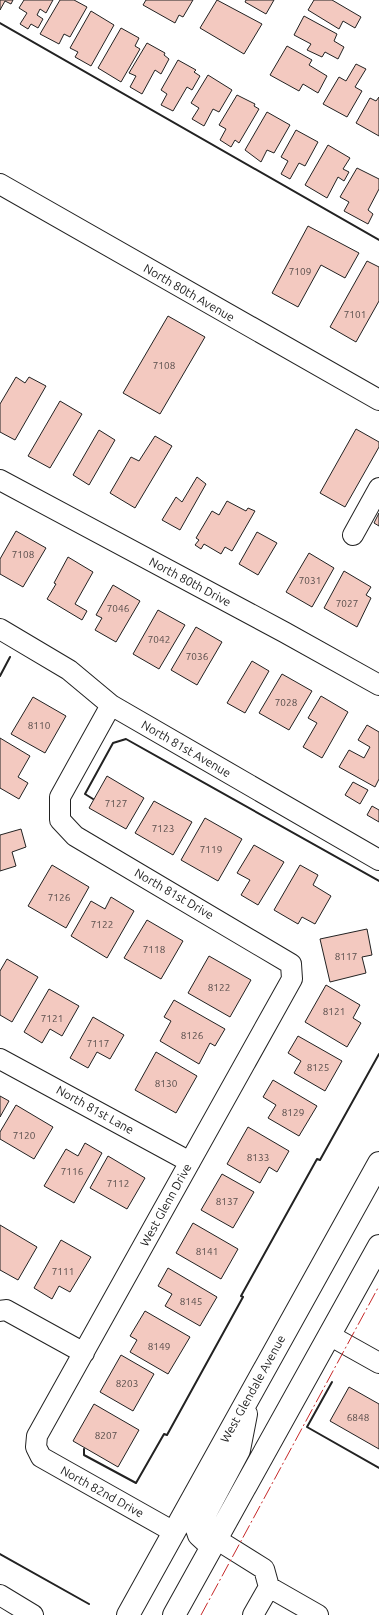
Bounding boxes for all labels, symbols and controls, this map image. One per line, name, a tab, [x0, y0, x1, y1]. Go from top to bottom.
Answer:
street label: North 80th Avenue	[142, 261, 237, 324]
house number: 7109	[289, 266, 311, 277]
house number: 7101	[344, 309, 366, 320]
house number: 7108	[153, 360, 176, 371]
house number: 7108	[12, 549, 35, 560]
street label: North 80th Drive	[147, 555, 233, 609]
house number: 7031	[299, 575, 321, 586]
house number: 7027	[336, 598, 358, 609]
house number: 7046	[107, 603, 130, 614]
house number: 7042	[148, 634, 170, 645]
house number: 7036	[186, 651, 209, 662]
house number: 7028	[275, 697, 298, 708]
street label: North 81st Avenue	[139, 718, 233, 779]
house number: 8110	[28, 720, 51, 731]
house number: 7127	[105, 798, 127, 809]
house number: 7123	[152, 823, 174, 834]
house number: 7119	[200, 844, 222, 855]
street label: North 81st Drive	[132, 866, 216, 921]
house number: 7126	[48, 892, 71, 903]
house number: 7122	[91, 919, 113, 930]
house number: 7118	[143, 944, 166, 955]
house number: 8117	[335, 951, 357, 962]
house number: 8122	[208, 982, 230, 993]
house number: 8121	[323, 1006, 345, 1017]
house number: 7121	[41, 1013, 63, 1024]
house number: 8126	[181, 1030, 204, 1041]
house number: 7117	[87, 1038, 109, 1049]
house number: 8125	[307, 1062, 329, 1073]
house number: 8130	[155, 1078, 178, 1089]
street label: North 81st Lane	[54, 1083, 136, 1136]
house number: 8129	[282, 1107, 304, 1118]
house number: 7120	[13, 1130, 36, 1141]
house number: 8133	[247, 1152, 269, 1163]
street label: West Glenn Drive	[137, 1161, 194, 1248]
house number: 7116	[61, 1166, 84, 1177]
house number: 7112	[107, 1178, 129, 1189]
house number: 8137	[216, 1196, 238, 1207]
house number: 8141	[196, 1246, 218, 1257]
house number: 7111	[52, 1266, 74, 1277]
house number: 8145	[180, 1296, 202, 1307]
street label: West Glendale Avenue	[218, 1333, 288, 1445]
house number: 8149	[148, 1341, 170, 1352]
house number: 8203	[116, 1378, 138, 1389]
house number: 6848	[347, 1412, 370, 1423]
house number: 8207	[95, 1430, 117, 1441]
street label: North 82nd Drive	[58, 1463, 146, 1520]

